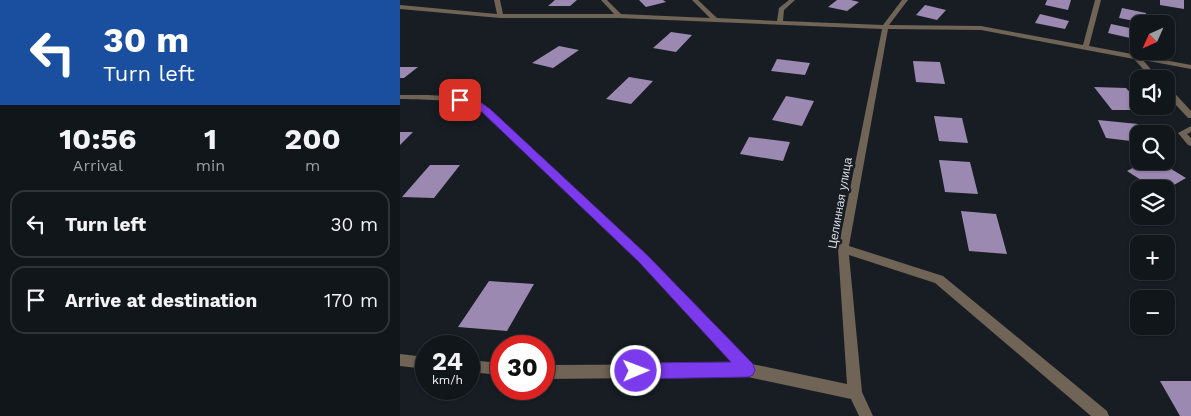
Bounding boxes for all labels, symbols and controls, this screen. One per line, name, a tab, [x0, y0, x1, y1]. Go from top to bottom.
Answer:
north arrow	[1130, 15, 1175, 60]
map controls	[1130, 15, 1175, 335]
text: 30 m	[103, 19, 189, 61]
icon: left	[20, 20, 85, 85]
text: Turn left	[103, 61, 195, 86]
button: sound	[1130, 70, 1175, 115]
pin	[439, 79, 481, 121]
icon: arrive	[446, 86, 474, 114]
text: 10:56	[59, 121, 136, 156]
text: 1	[204, 121, 217, 156]
text: 200	[284, 121, 341, 156]
button: search	[1130, 125, 1175, 170]
text: Arrival	[73, 156, 123, 175]
text: min	[196, 156, 225, 175]
text: m	[305, 156, 320, 175]
street label: Целинная улица	[825, 156, 855, 250]
button: layers	[1130, 180, 1175, 225]
icon: left	[22, 210, 50, 238]
text: Turn left	[65, 213, 146, 236]
text: 30 m	[331, 213, 378, 236]
button: +	[1130, 235, 1175, 280]
icon: arrive	[22, 286, 50, 314]
text: Arrive at destination	[65, 289, 257, 312]
text: 170 m	[324, 289, 378, 312]
button: −	[1130, 290, 1175, 335]
speed limit sign: 30	[490, 335, 555, 400]
position arrow	[609, 344, 661, 396]
text: 24	[432, 347, 463, 376]
text: km/h	[432, 373, 463, 387]

